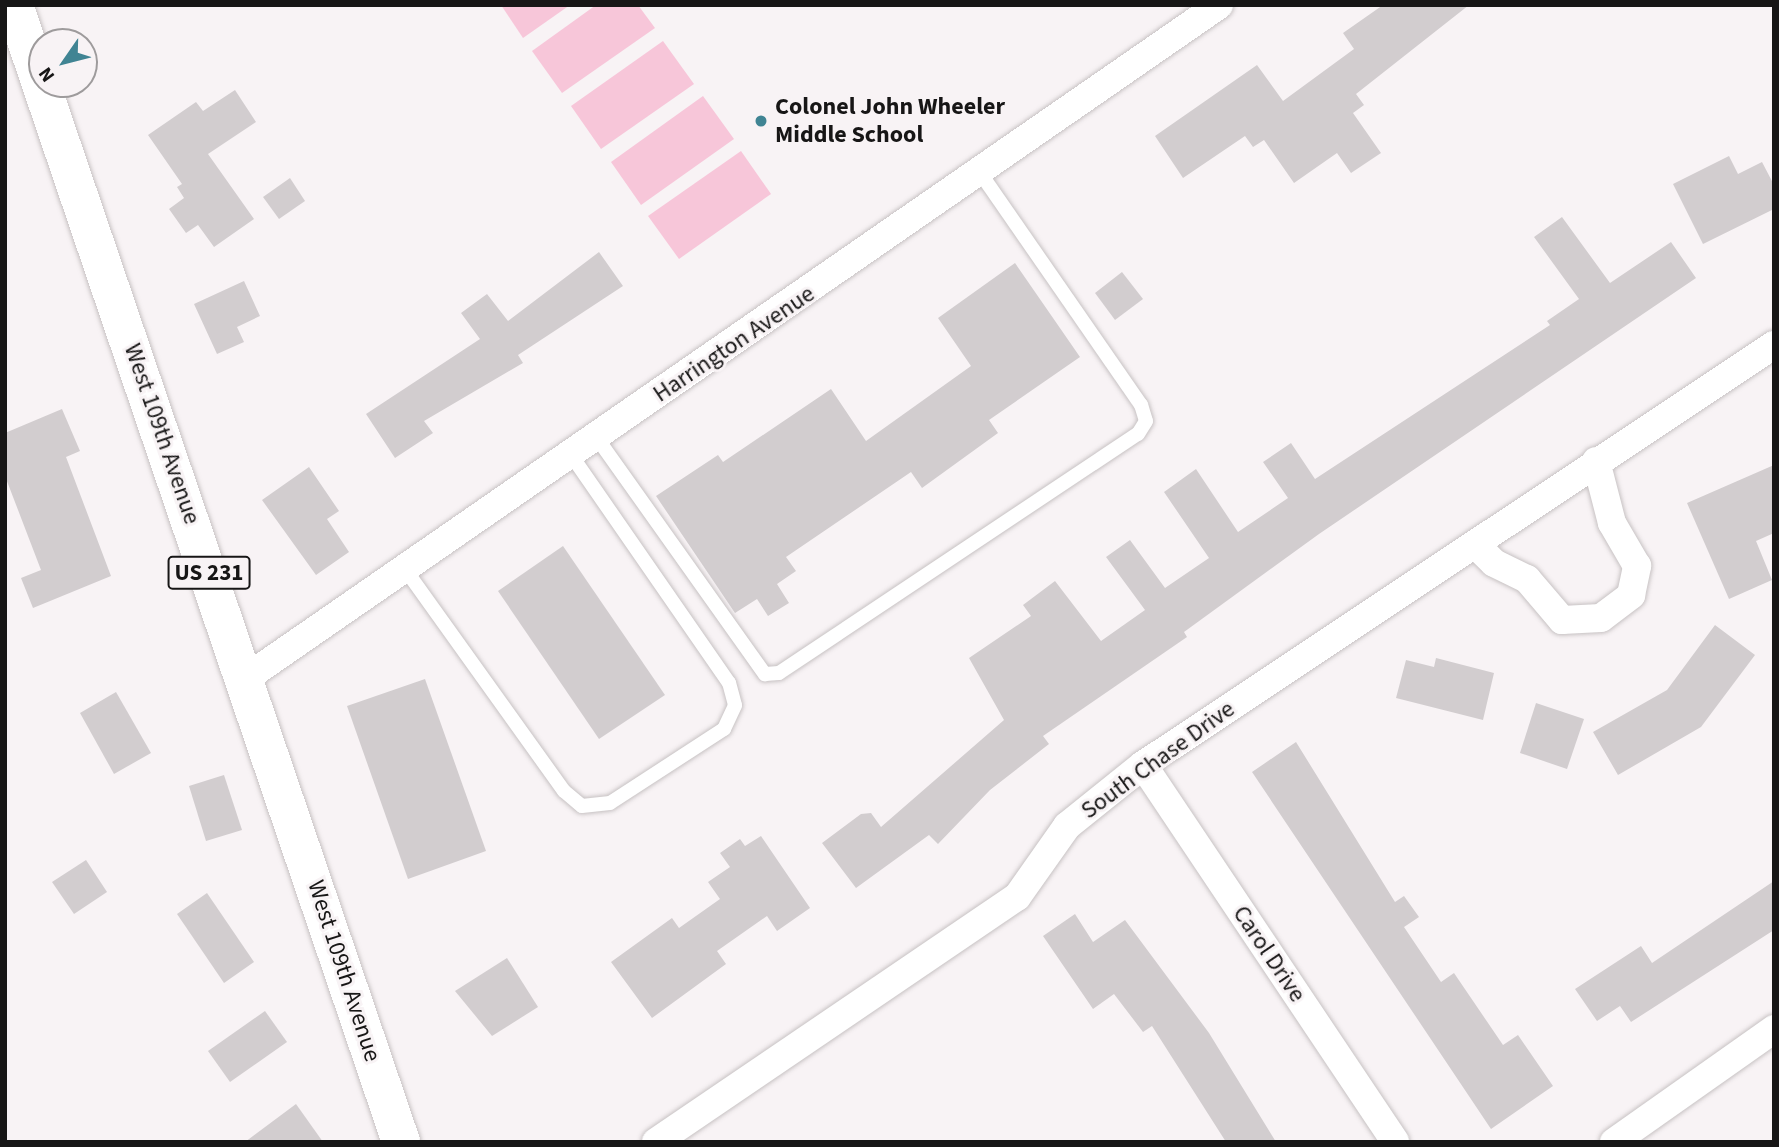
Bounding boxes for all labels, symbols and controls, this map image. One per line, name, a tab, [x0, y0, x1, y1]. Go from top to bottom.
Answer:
north arrow	[28, 28, 98, 98]
text: N	[32, 61, 62, 87]
place label: Colonel John Wheeler Middle School	[775, 93, 1005, 149]
marker: Colonel John Wheeler Middle School	[753, 113, 769, 129]
street label: Harrington Avenue	[648, 279, 820, 409]
street label: West 109th Avenue	[118, 340, 206, 528]
road number: US 231	[167, 554, 251, 593]
street label: South Chase Drive	[1076, 695, 1240, 825]
street label: West 109th Avenue	[301, 877, 387, 1065]
street label: Carol Drive	[1226, 900, 1312, 1008]

